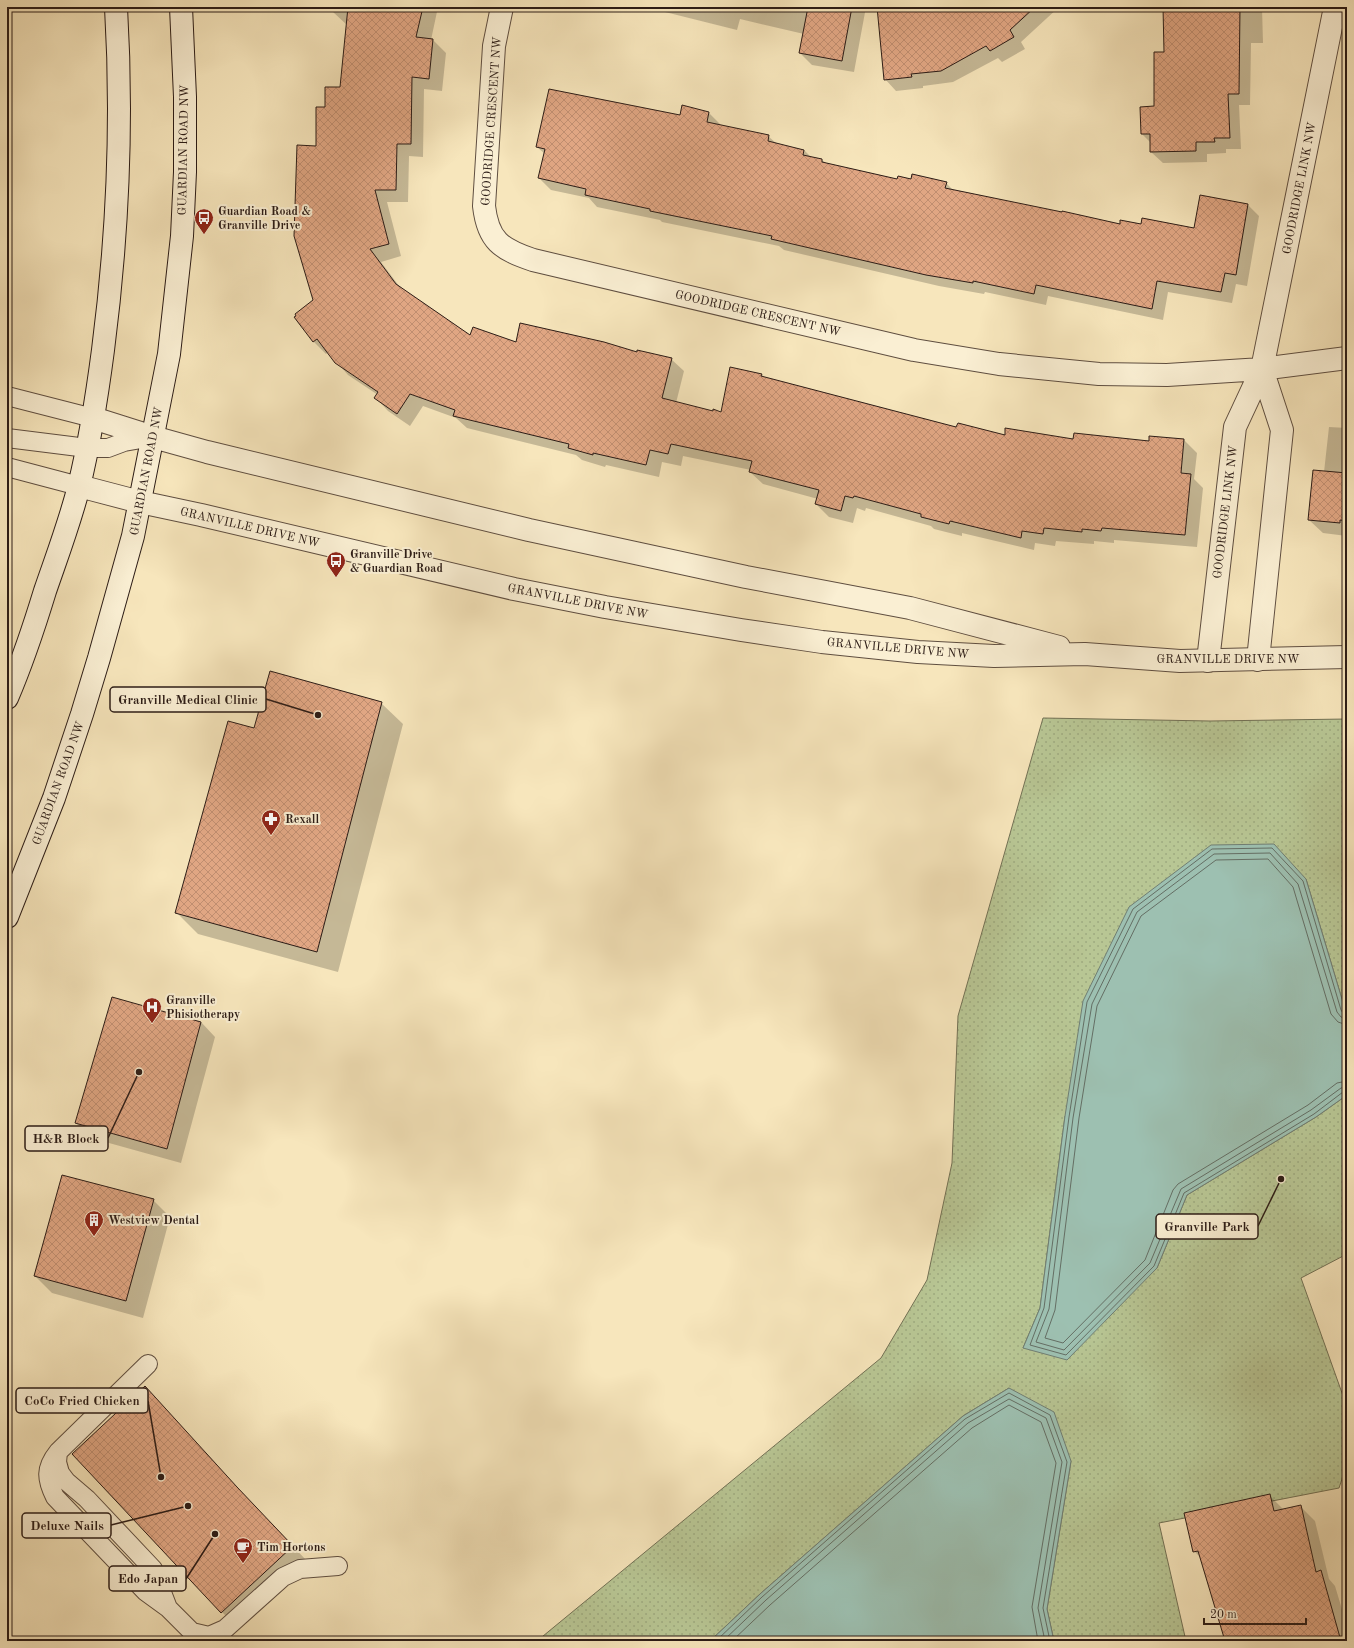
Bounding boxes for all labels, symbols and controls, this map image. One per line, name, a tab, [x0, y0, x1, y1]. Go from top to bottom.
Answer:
street label: GOODRIDGE CRESCENT NW	[480, 36, 504, 206]
street label: GUARDIAN ROAD NW	[177, 84, 191, 215]
street label: GOODRIDGE LINK NW	[1281, 121, 1319, 255]
place label: Guardian Road & Granville Drive	[218, 206, 311, 232]
bus stop icon: Guardian Road & Granville Drive	[193, 207, 215, 235]
street label: GOODRIDGE CRESCENT NW	[674, 289, 842, 339]
street label: GUARDIAN ROAD NW	[129, 406, 165, 536]
street label: GOODRIDGE LINK NW	[1212, 445, 1240, 579]
street label: GRANVILLE DRIVE NW	[179, 506, 321, 550]
place label: Granville Drive & Guardian Road	[350, 549, 443, 575]
bus stop icon: Granville Drive & Guardian Road	[325, 550, 347, 578]
street label: GRANVILLE DRIVE NW	[506, 582, 649, 622]
street label: GRANVILLE DRIVE NW	[826, 637, 970, 661]
street label: GRANVILLE DRIVE NW	[1157, 654, 1300, 666]
callout: Granville Medical Clinic	[110, 687, 266, 712]
text: Granville Medical Clinic	[118, 694, 258, 707]
street label: GUARDIAN ROAD NW	[31, 720, 87, 847]
pharmacy icon: Rexall	[260, 808, 282, 836]
place label: Rexall	[285, 814, 319, 826]
place label: Granville Phisiotherapy	[166, 995, 240, 1021]
hospital icon: Granville Phisiotherapy	[141, 996, 163, 1024]
callout: H&R Block	[25, 1126, 108, 1151]
text: H&R Block	[32, 1133, 100, 1146]
building icon: Westview Dental	[83, 1209, 105, 1237]
callout: Granville Park	[1156, 1214, 1258, 1239]
place label: Westview Dental	[108, 1215, 199, 1227]
text: Granville Park	[1164, 1221, 1250, 1234]
callout: CoCo Fried Chicken	[16, 1388, 148, 1413]
text: CoCo Fried Chicken	[24, 1395, 140, 1408]
callout: Deluxe Nails	[22, 1513, 111, 1538]
text: Deluxe Nails	[30, 1520, 104, 1533]
cafe icon: Tim Hortons	[232, 1536, 254, 1564]
place label: Tim Hortons	[257, 1542, 326, 1554]
callout: Edo Japan	[109, 1566, 186, 1591]
text: Edo Japan	[118, 1573, 178, 1586]
scale bar	[1204, 1600, 1306, 1626]
text: 20 m	[1210, 1609, 1237, 1621]

